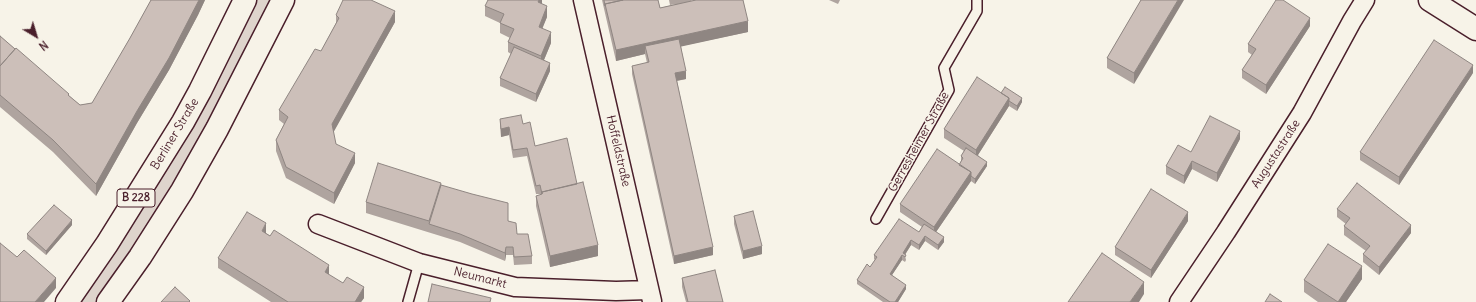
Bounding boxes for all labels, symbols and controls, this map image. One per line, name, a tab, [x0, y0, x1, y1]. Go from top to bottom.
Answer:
north arrow	[16, 16, 56, 56]
text: N	[36, 38, 51, 53]
street label: Gerresheimer Straße	[885, 89, 953, 195]
street label: Berliner Straße	[148, 96, 202, 172]
street label: Hoffeldstraße	[603, 114, 633, 188]
street label: Augustastraße	[1248, 117, 1304, 191]
road number: B 228	[117, 189, 155, 207]
street label: Neumarkt	[452, 264, 508, 292]

